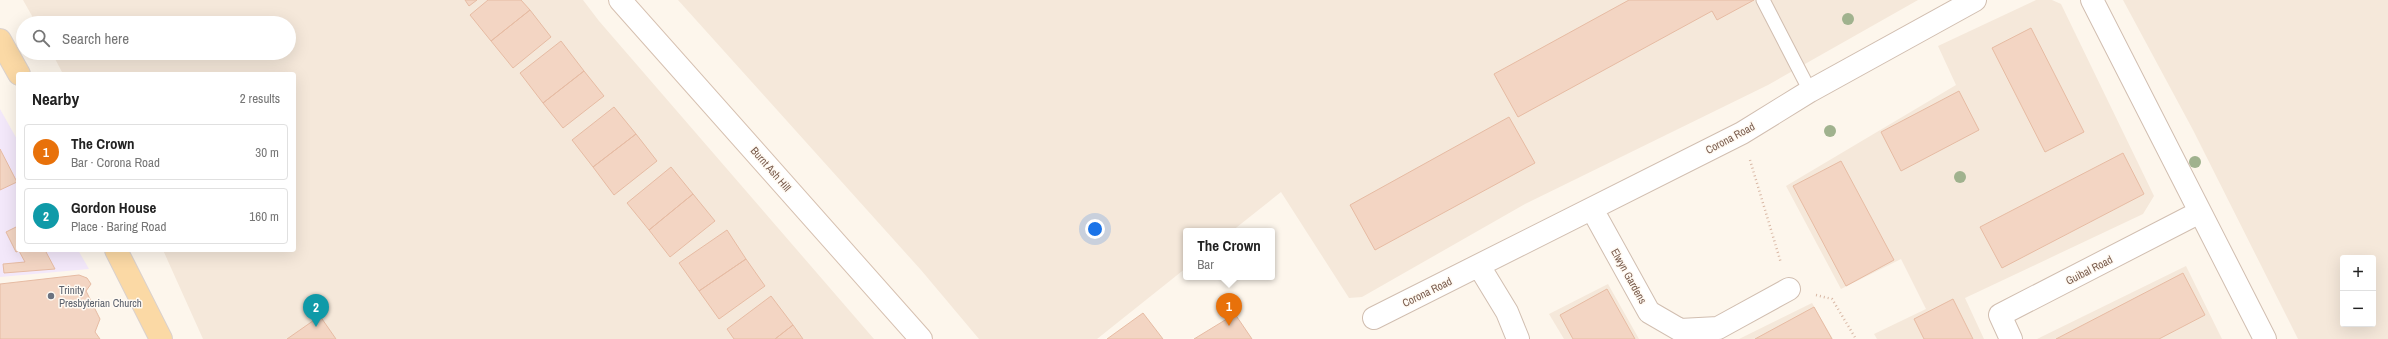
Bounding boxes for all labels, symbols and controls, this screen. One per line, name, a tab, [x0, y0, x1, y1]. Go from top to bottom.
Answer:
search box	[16, 16, 296, 60]
icon: search	[30, 27, 52, 49]
text: Search here	[62, 28, 129, 49]
text: Nearby	[32, 87, 79, 110]
text: 2 results	[240, 90, 280, 107]
street label: Corona Road	[1703, 119, 1757, 157]
text: The Crown	[71, 133, 135, 154]
text: 1	[43, 144, 49, 161]
text: 30 m	[255, 144, 279, 161]
street label: Burnt Ash Hill	[748, 144, 794, 194]
text: Bar · Corona Road	[71, 154, 160, 171]
text: Gordon House	[71, 197, 156, 218]
text: 2	[43, 208, 49, 225]
text: 160 m	[249, 208, 279, 225]
text: Place · Baring Road	[71, 218, 166, 235]
your location	[1085, 219, 1105, 239]
popup	[1183, 228, 1275, 280]
text: The Crown	[1197, 235, 1261, 256]
street label: Elwyn Gardens	[1608, 246, 1650, 307]
street label: Guibal Road	[2063, 252, 2115, 288]
map controls	[2340, 255, 2376, 327]
button: +	[2340, 255, 2376, 291]
text: Bar	[1197, 256, 1214, 273]
street label: Corona Road	[1400, 274, 1454, 310]
place label: Trinity Presbyterian Church	[59, 283, 142, 310]
marker: Trinity Presbyterian Church	[46, 291, 56, 301]
button: −	[2340, 291, 2376, 327]
pin: 1	[1216, 293, 1242, 326]
pin: 2	[303, 294, 329, 327]

